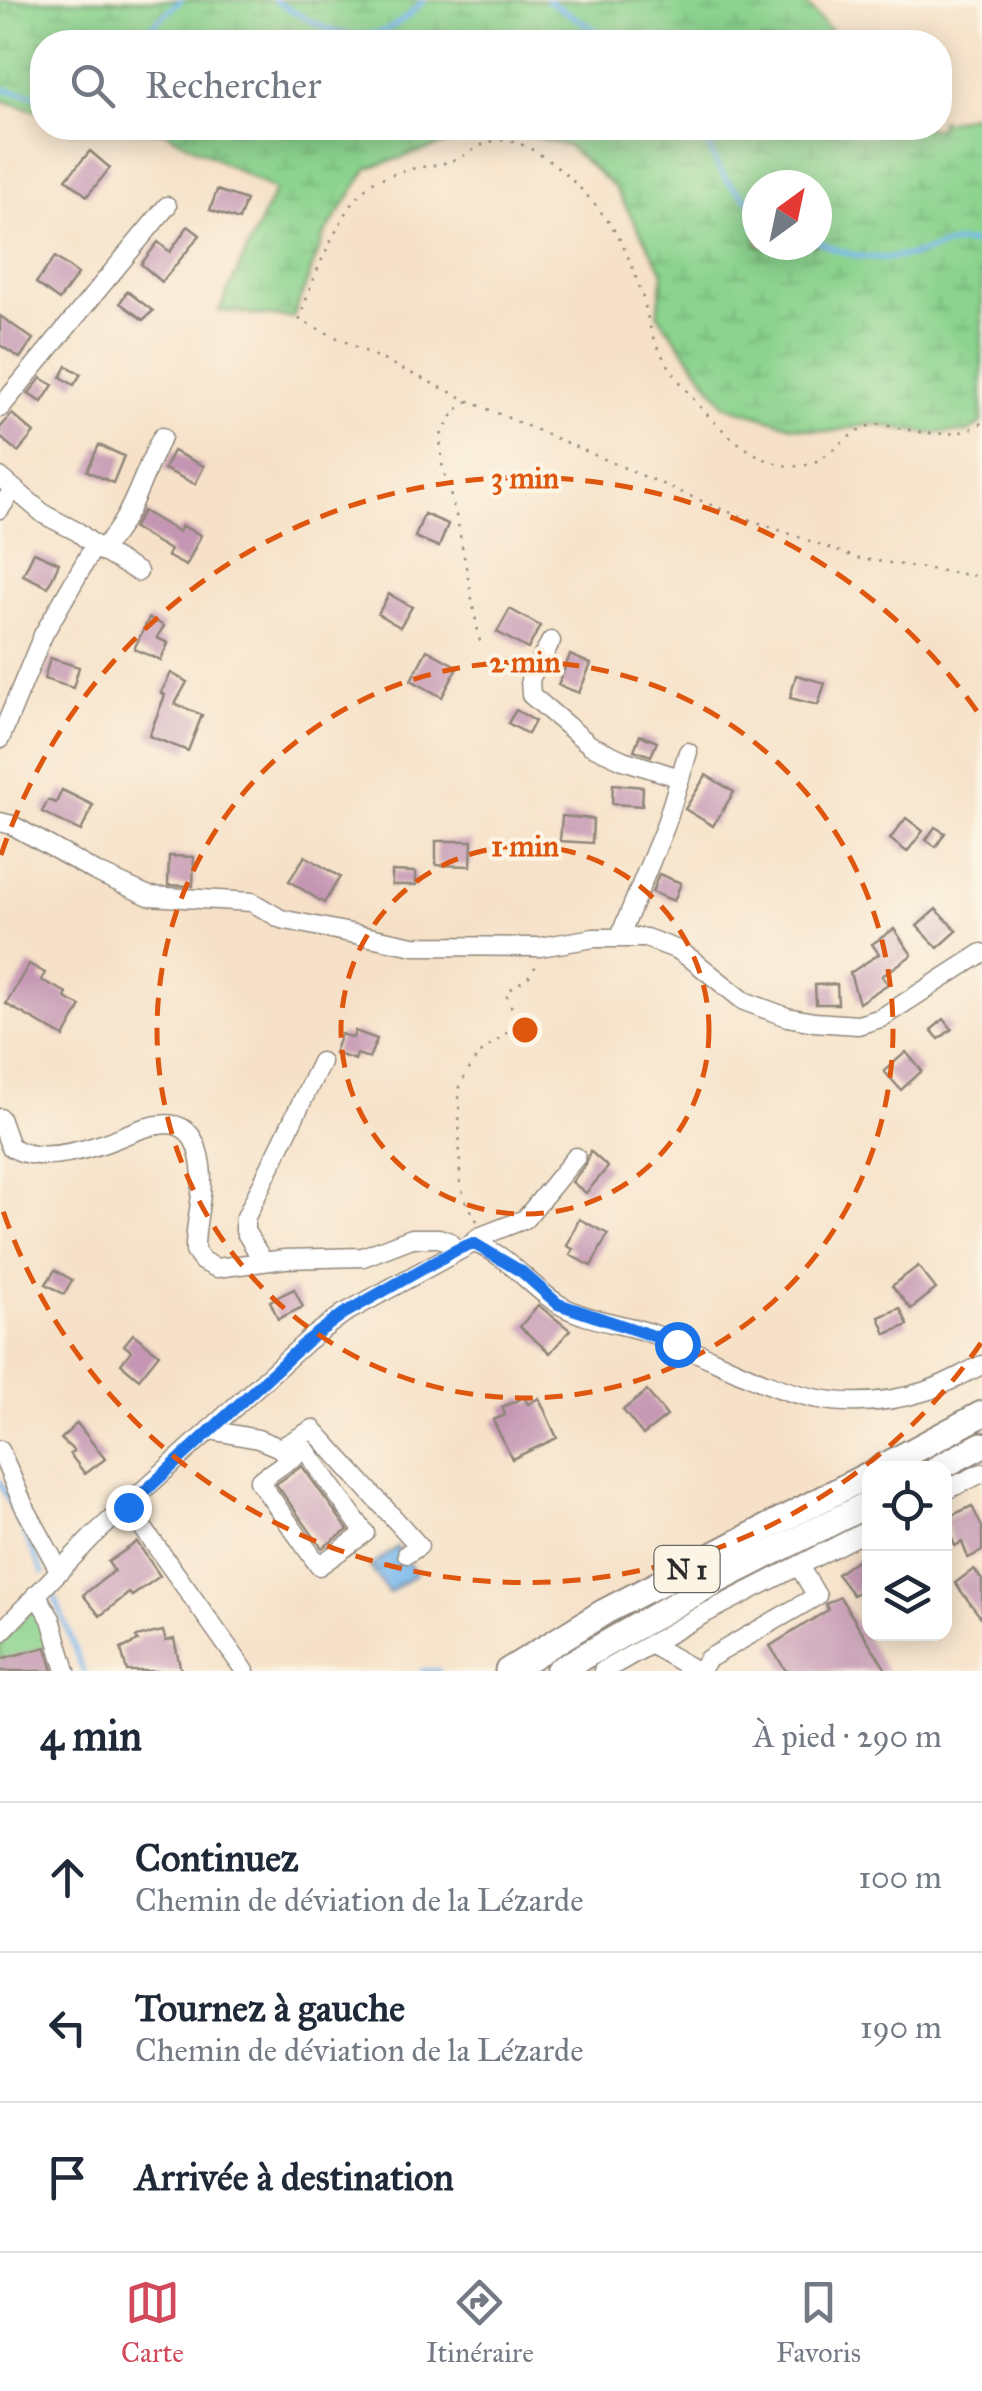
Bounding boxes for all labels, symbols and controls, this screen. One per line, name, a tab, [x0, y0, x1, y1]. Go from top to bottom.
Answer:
search box	[30, 30, 952, 140]
icon: search	[65, 58, 120, 113]
text: Rechercher	[145, 62, 321, 108]
north arrow	[742, 170, 832, 260]
text: 3 min	[491, 460, 560, 496]
text: 2 min	[490, 644, 561, 680]
text: 1 min	[491, 828, 560, 864]
centre of rings	[507, 1012, 543, 1048]
route start	[655, 1322, 701, 1368]
map controls	[862, 1461, 952, 1641]
button: locate	[862, 1461, 952, 1551]
route end	[106, 1485, 152, 1531]
road number: N 1	[654, 1546, 720, 1592]
button: layers	[862, 1551, 952, 1641]
text: 4 min	[40, 1710, 142, 1762]
text: À pied · 290 m	[753, 1717, 942, 1756]
text: Continuez	[135, 1835, 299, 1881]
icon: ahead	[40, 1850, 95, 1905]
text: 100 m	[858, 1858, 942, 1897]
text: Chemin de déviation de la Lézarde	[135, 1881, 583, 1920]
text: Tournez à gauche	[135, 1985, 405, 2031]
icon: left	[40, 2000, 95, 2055]
text: 190 m	[860, 2008, 942, 2047]
text: Chemin de déviation de la Lézarde	[135, 2031, 583, 2070]
icon: arrive	[40, 2150, 95, 2205]
text: Arrivée à destination	[135, 2154, 454, 2200]
tab: Carte	[121, 2275, 184, 2370]
tab: Itinéraire	[426, 2275, 534, 2370]
tab: Favoris	[776, 2275, 861, 2370]

